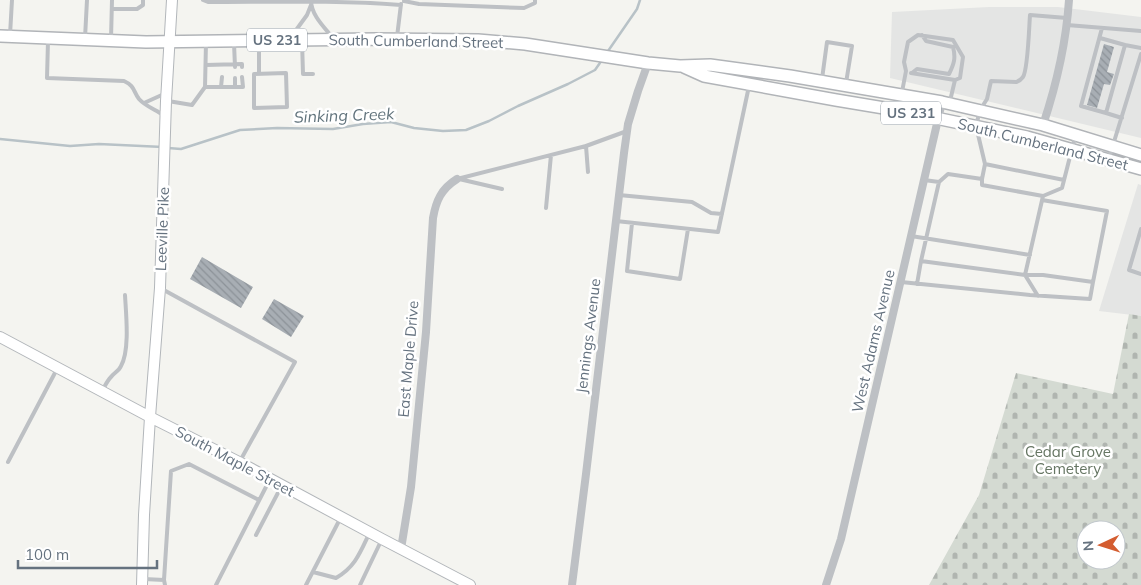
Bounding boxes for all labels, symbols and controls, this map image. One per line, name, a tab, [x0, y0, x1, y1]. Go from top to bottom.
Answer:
road number: US 231	[247, 28, 307, 52]
street label: South Cumberland Street	[328, 30, 504, 52]
road number: US 231	[881, 102, 941, 125]
water label: Sinking Creek	[293, 103, 395, 127]
street label: South Cumberland Street	[956, 114, 1130, 174]
street label: Leeville Pike	[151, 187, 173, 271]
street label: West Adams Avenue	[847, 268, 899, 414]
street label: Jennings Avenue	[572, 277, 604, 395]
street label: East Maple Drive	[393, 300, 423, 418]
street label: South Maple Street	[172, 422, 298, 500]
park label: Cedar Grove Cemetery	[1025, 442, 1111, 478]
north arrow	[1076, 520, 1126, 570]
scale bar	[18, 538, 156, 570]
text: N	[1079, 540, 1097, 552]
text: 100 m	[25, 545, 69, 564]

